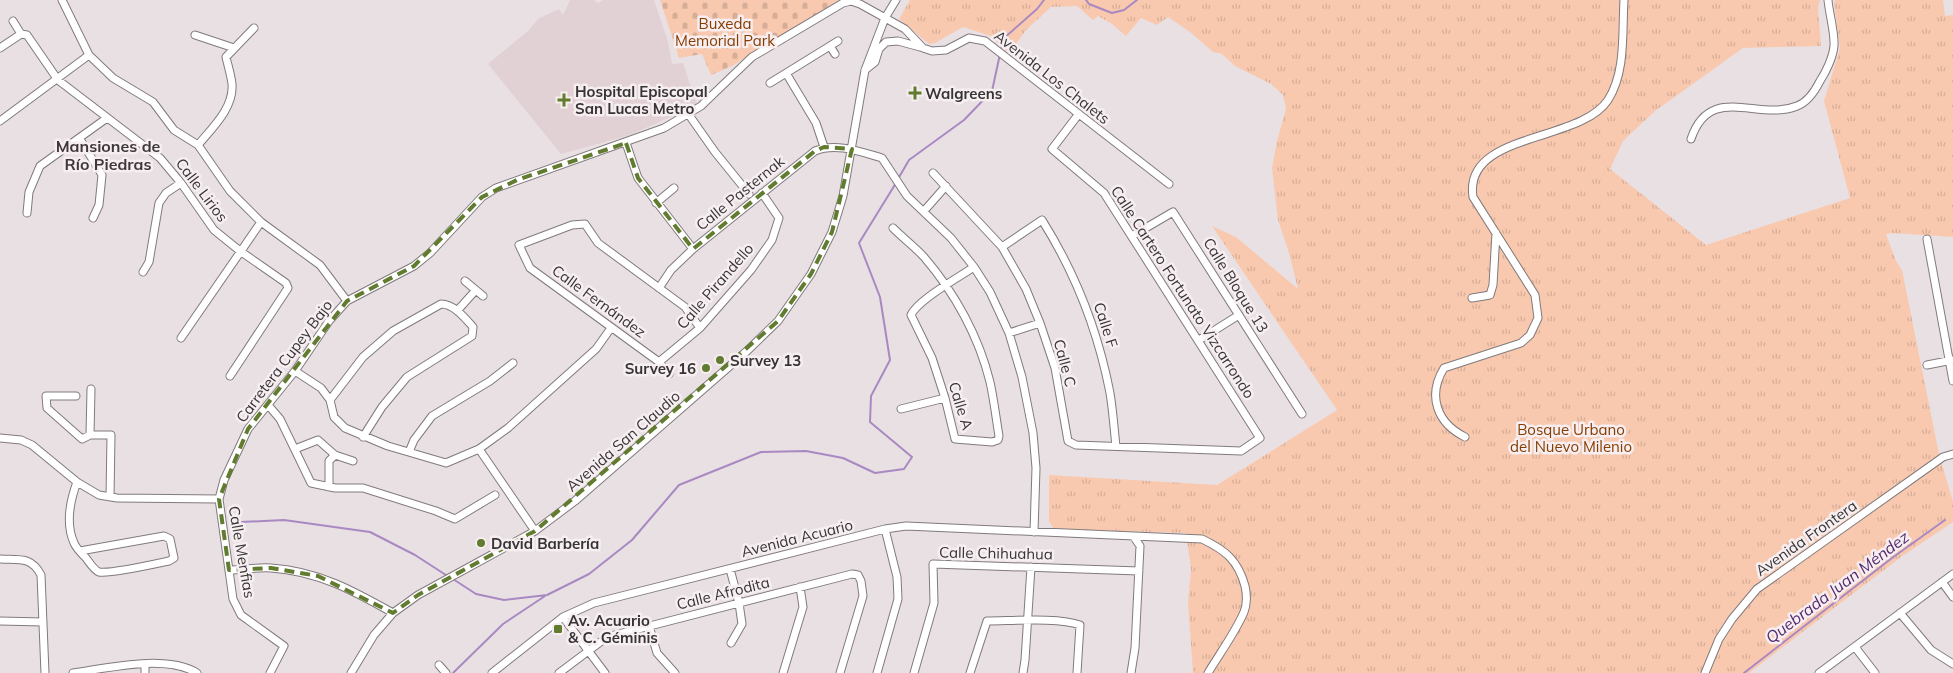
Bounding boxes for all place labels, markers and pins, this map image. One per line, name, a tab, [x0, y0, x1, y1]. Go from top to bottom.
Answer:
place label: Hospital Episcopal San Lucas Metro	[575, 82, 708, 118]
place label: Walgreens	[925, 84, 1002, 103]
marker: Walgreens	[909, 87, 921, 99]
marker: Hospital Episcopal San Lucas Metro	[557, 93, 571, 107]
place label: Survey 13	[730, 351, 801, 370]
marker: Survey 13	[714, 354, 726, 366]
place label: Survey 16	[625, 359, 696, 378]
marker: Survey 16	[700, 362, 712, 374]
place label: David Barbería	[491, 534, 599, 553]
marker: David Barbería	[475, 537, 487, 549]
place label: Av. Acuario & C. Géminis	[568, 611, 658, 647]
marker: Av. Acuario & C. Géminis	[552, 623, 564, 635]

